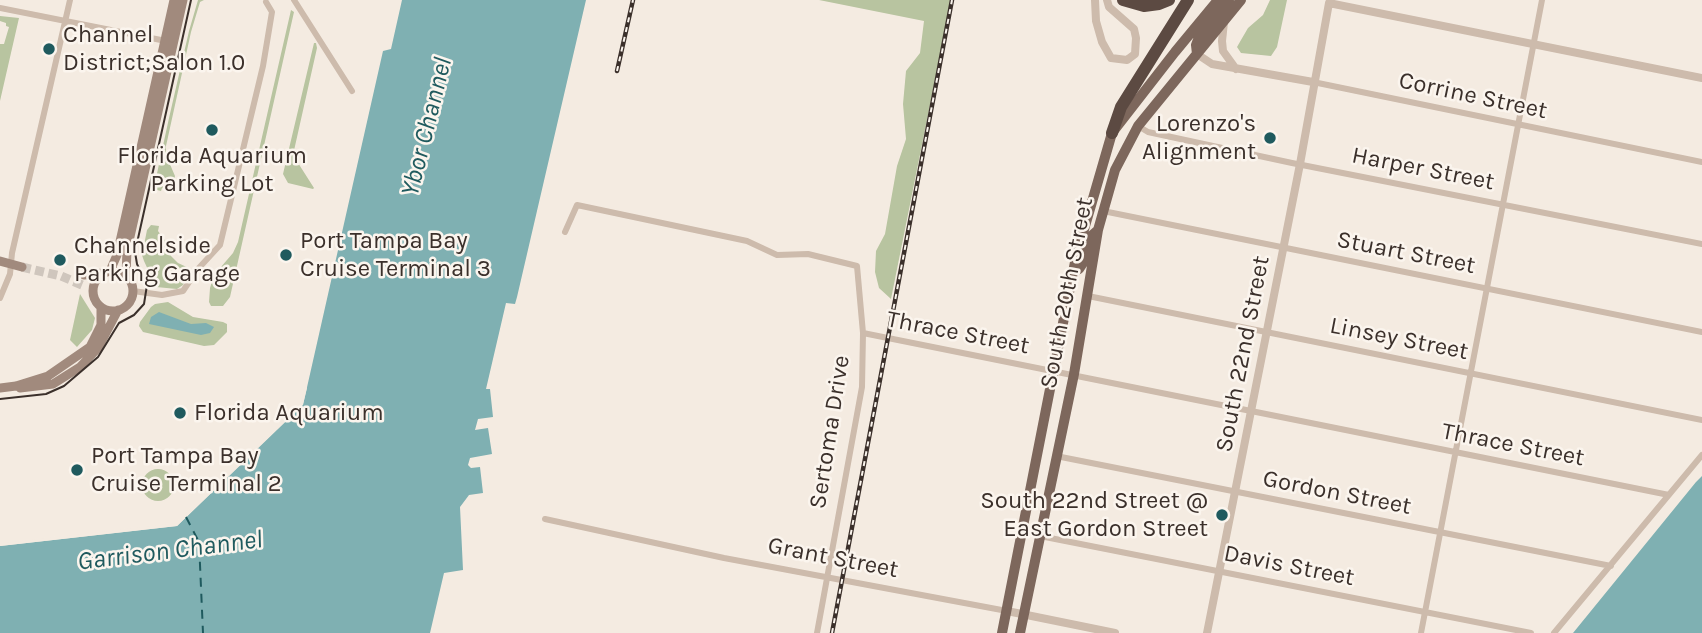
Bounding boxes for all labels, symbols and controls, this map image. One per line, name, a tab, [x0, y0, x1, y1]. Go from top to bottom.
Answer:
place label: Channel District;Salon 1.0	[63, 21, 245, 77]
marker: Channel District;Salon 1.0	[41, 41, 57, 57]
water label: Ybor Channel	[395, 54, 459, 200]
street label: Corrine Street	[1396, 66, 1550, 126]
place label: Lorenzo's Alignment	[1142, 110, 1256, 166]
marker: Florida Aquarium Parking Lot	[204, 122, 220, 138]
marker: Lorenzo's Alignment	[1262, 130, 1278, 146]
street label: Harper Street	[1349, 141, 1497, 197]
place label: Florida Aquarium Parking Lot	[117, 142, 307, 198]
street label: South 20th Street	[1034, 195, 1100, 391]
street label: Stuart Street	[1334, 225, 1478, 281]
place label: Port Tampa Bay Cruise Terminal 3	[300, 227, 491, 283]
place label: Channelside Parking Garage	[74, 232, 240, 288]
marker: Port Tampa Bay Cruise Terminal 3	[278, 247, 294, 263]
marker: Channelside Parking Garage	[52, 252, 68, 268]
street label: South 22nd Street	[1210, 253, 1276, 455]
street label: Thrace Street	[884, 305, 1032, 361]
street label: Linsey Street	[1327, 311, 1471, 367]
street label: Sertoma Drive	[804, 353, 856, 511]
place label: Florida Aquarium	[194, 399, 384, 427]
marker: Florida Aquarium	[172, 405, 188, 421]
street label: Thrace Street	[1439, 417, 1587, 473]
place label: Port Tampa Bay Cruise Terminal 2	[91, 442, 282, 498]
marker: Port Tampa Bay Cruise Terminal 2	[69, 462, 85, 478]
street label: Gordon Street	[1260, 464, 1414, 522]
place label: South 22nd Street @ East Gordon Street	[980, 487, 1208, 543]
marker: South 22nd Street @ East Gordon Street	[1214, 507, 1230, 523]
water label: Garrison Channel	[76, 524, 264, 578]
street label: Grant Street	[765, 531, 901, 585]
street label: Davis Street	[1221, 539, 1357, 593]

